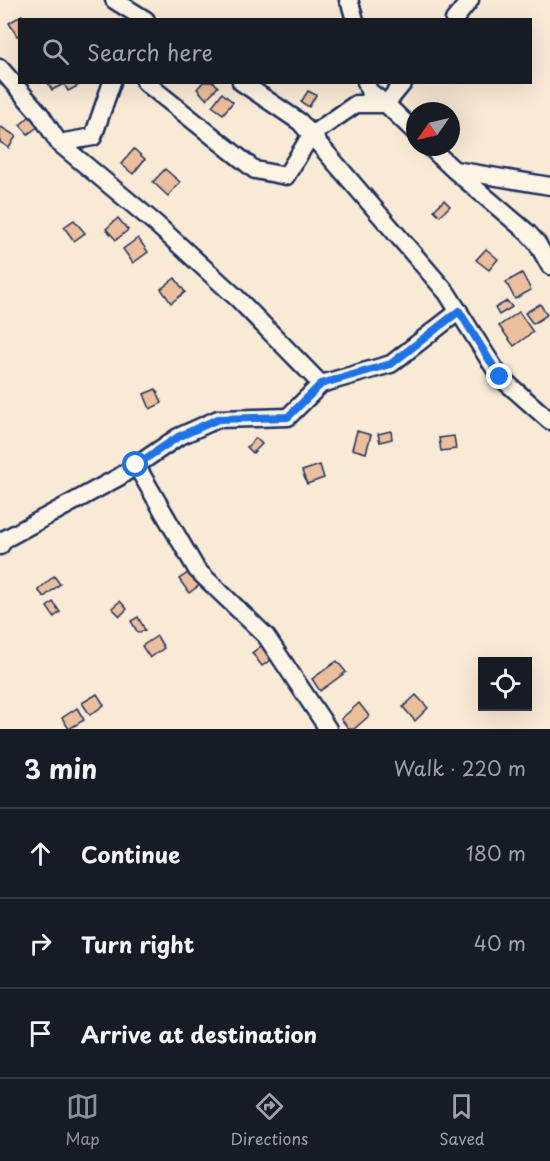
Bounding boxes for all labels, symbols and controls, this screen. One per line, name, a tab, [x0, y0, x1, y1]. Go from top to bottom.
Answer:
search box	[18, 18, 532, 84]
icon: search	[39, 35, 72, 68]
text: Search here	[87, 35, 213, 68]
north arrow	[406, 102, 460, 156]
route end	[486, 363, 512, 389]
route start	[122, 451, 148, 477]
map controls	[478, 657, 532, 711]
button: locate	[478, 657, 532, 711]
text: 3 min	[24, 749, 97, 788]
text: Walk · 220 m	[394, 753, 526, 783]
icon: ahead	[24, 837, 57, 870]
text: Continue	[81, 837, 180, 870]
text: 180 m	[466, 838, 526, 868]
icon: right	[24, 927, 57, 960]
text: Turn right	[81, 927, 194, 960]
text: 40 m	[474, 928, 526, 958]
icon: arrive	[24, 1017, 57, 1050]
text: Arrive at destination	[81, 1017, 317, 1050]
tab: Map	[65, 1090, 100, 1150]
tab: Directions	[230, 1090, 308, 1150]
tab: Saved	[439, 1090, 485, 1150]

